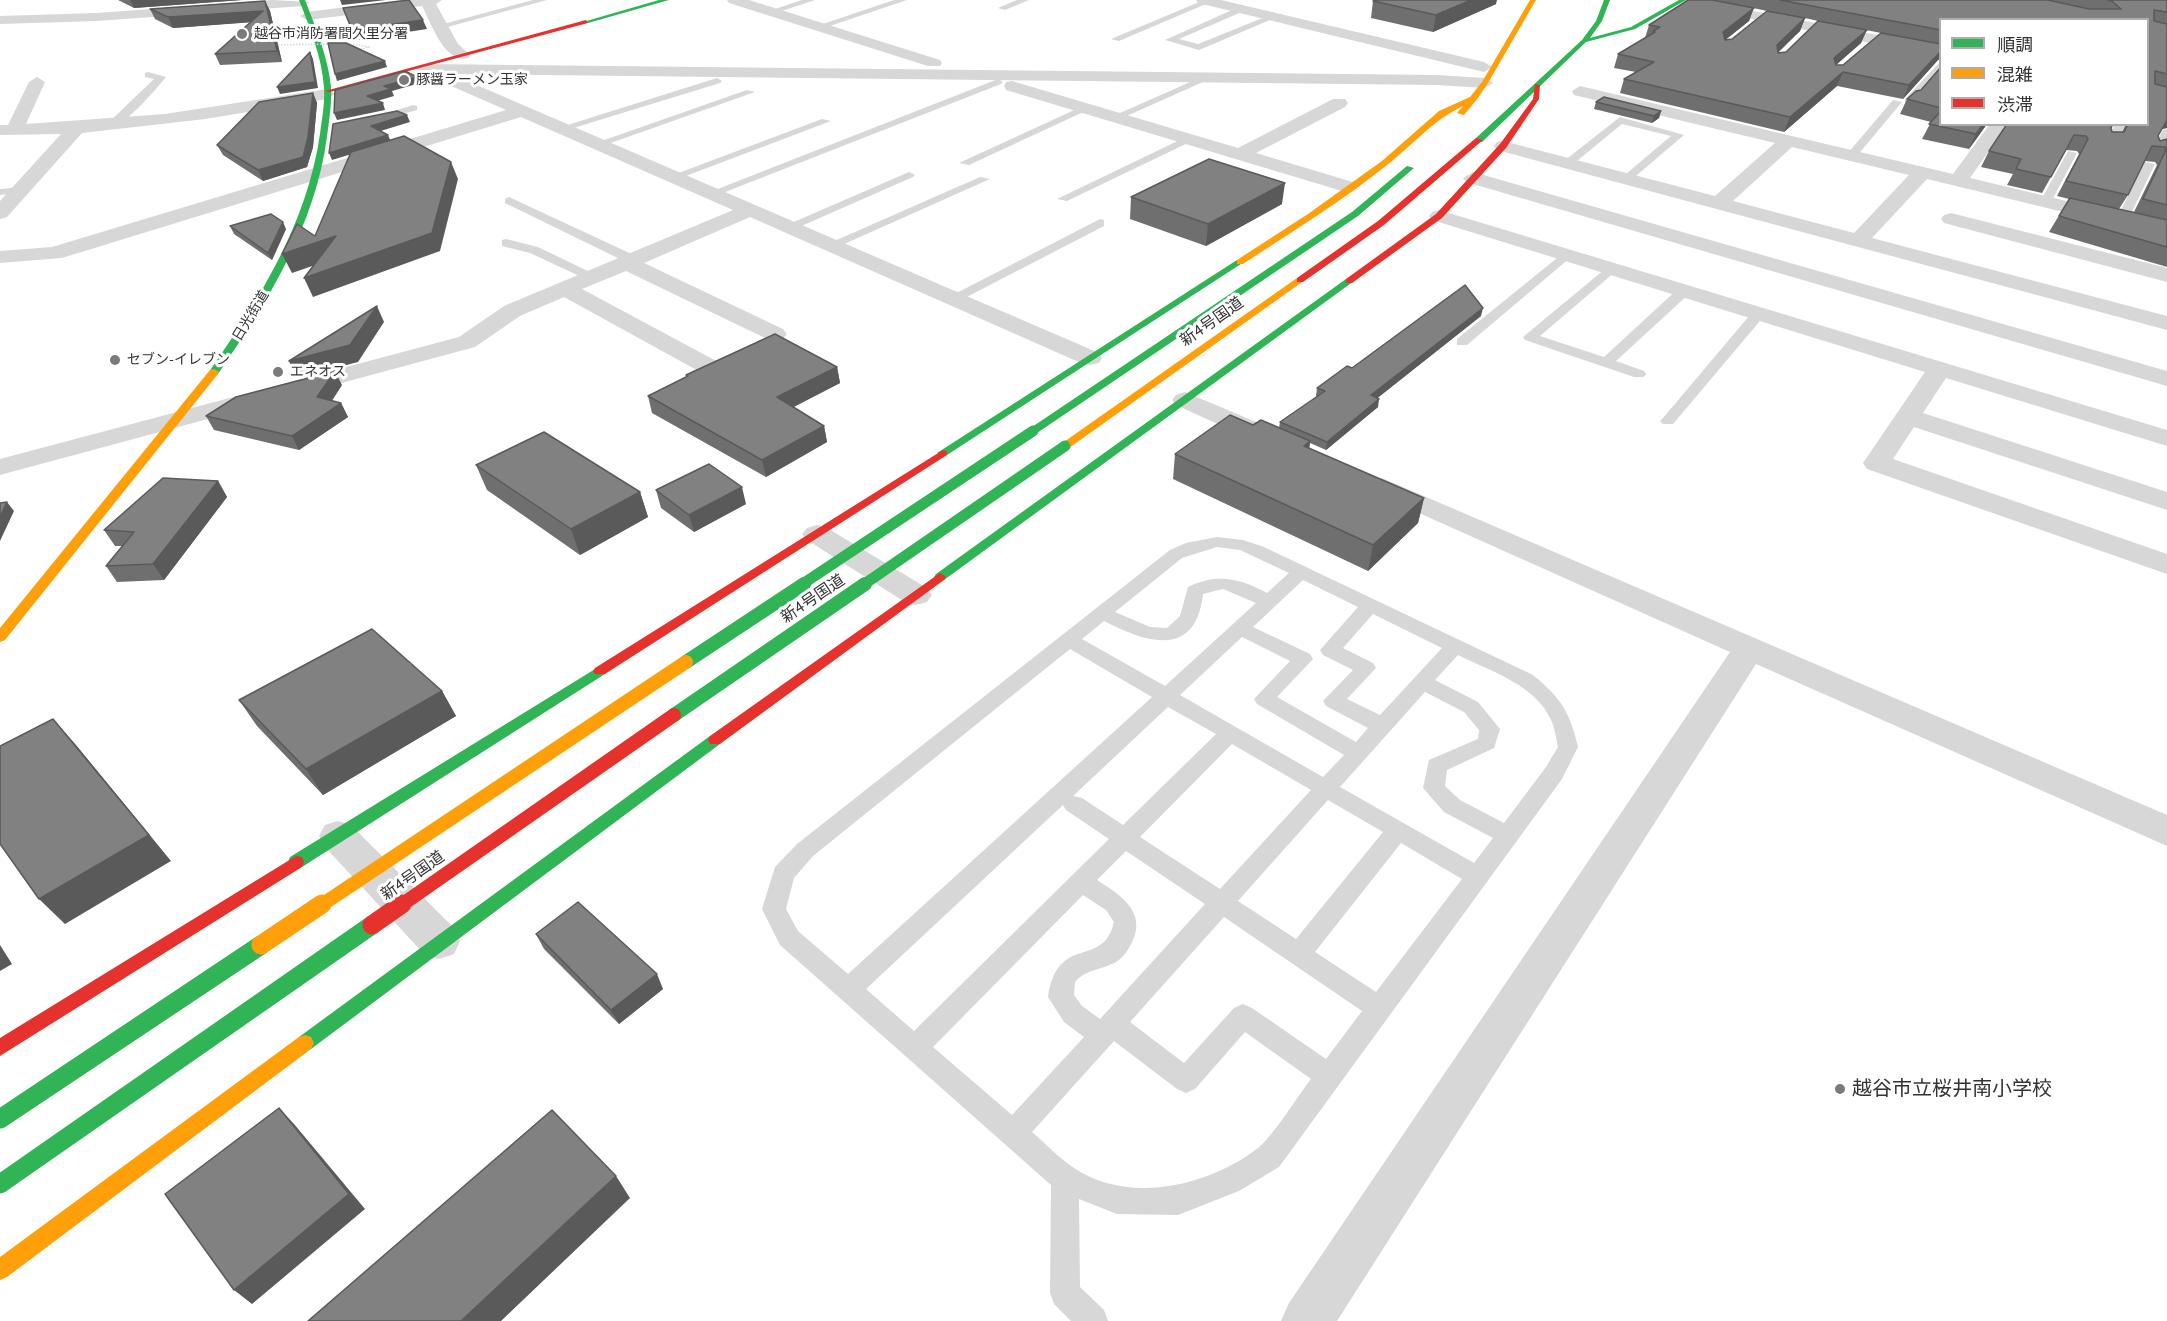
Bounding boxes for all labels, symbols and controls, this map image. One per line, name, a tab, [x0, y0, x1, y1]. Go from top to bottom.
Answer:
legend	[1939, 18, 2149, 126]
place label: 越谷市消防署間久里分署	[254, 26, 408, 42]
marker: 越谷市消防署間久里分署	[235, 27, 249, 41]
text: 順調	[1997, 33, 2033, 56]
text: 混雑	[1997, 63, 2033, 86]
place label: 豚醤ラーメン玉家	[416, 72, 528, 88]
marker: 豚醤ラーメン玉家	[397, 73, 411, 87]
text: 渋滞	[1997, 93, 2033, 116]
street label: 日光街道	[229, 288, 273, 344]
street label: 新4号国道	[1177, 293, 1247, 351]
place label: セブン-イレブン	[127, 352, 230, 368]
marker: セブン-イレブン	[108, 353, 122, 367]
place label: エネオス	[290, 364, 346, 380]
marker: エネオス	[271, 365, 285, 379]
street label: 新4号国道	[777, 571, 849, 627]
street label: 新4号国道	[378, 847, 448, 905]
place label: 越谷市立桜井南小学校	[1852, 1077, 2052, 1101]
marker: 越谷市立桜井南小学校	[1833, 1082, 1847, 1096]

